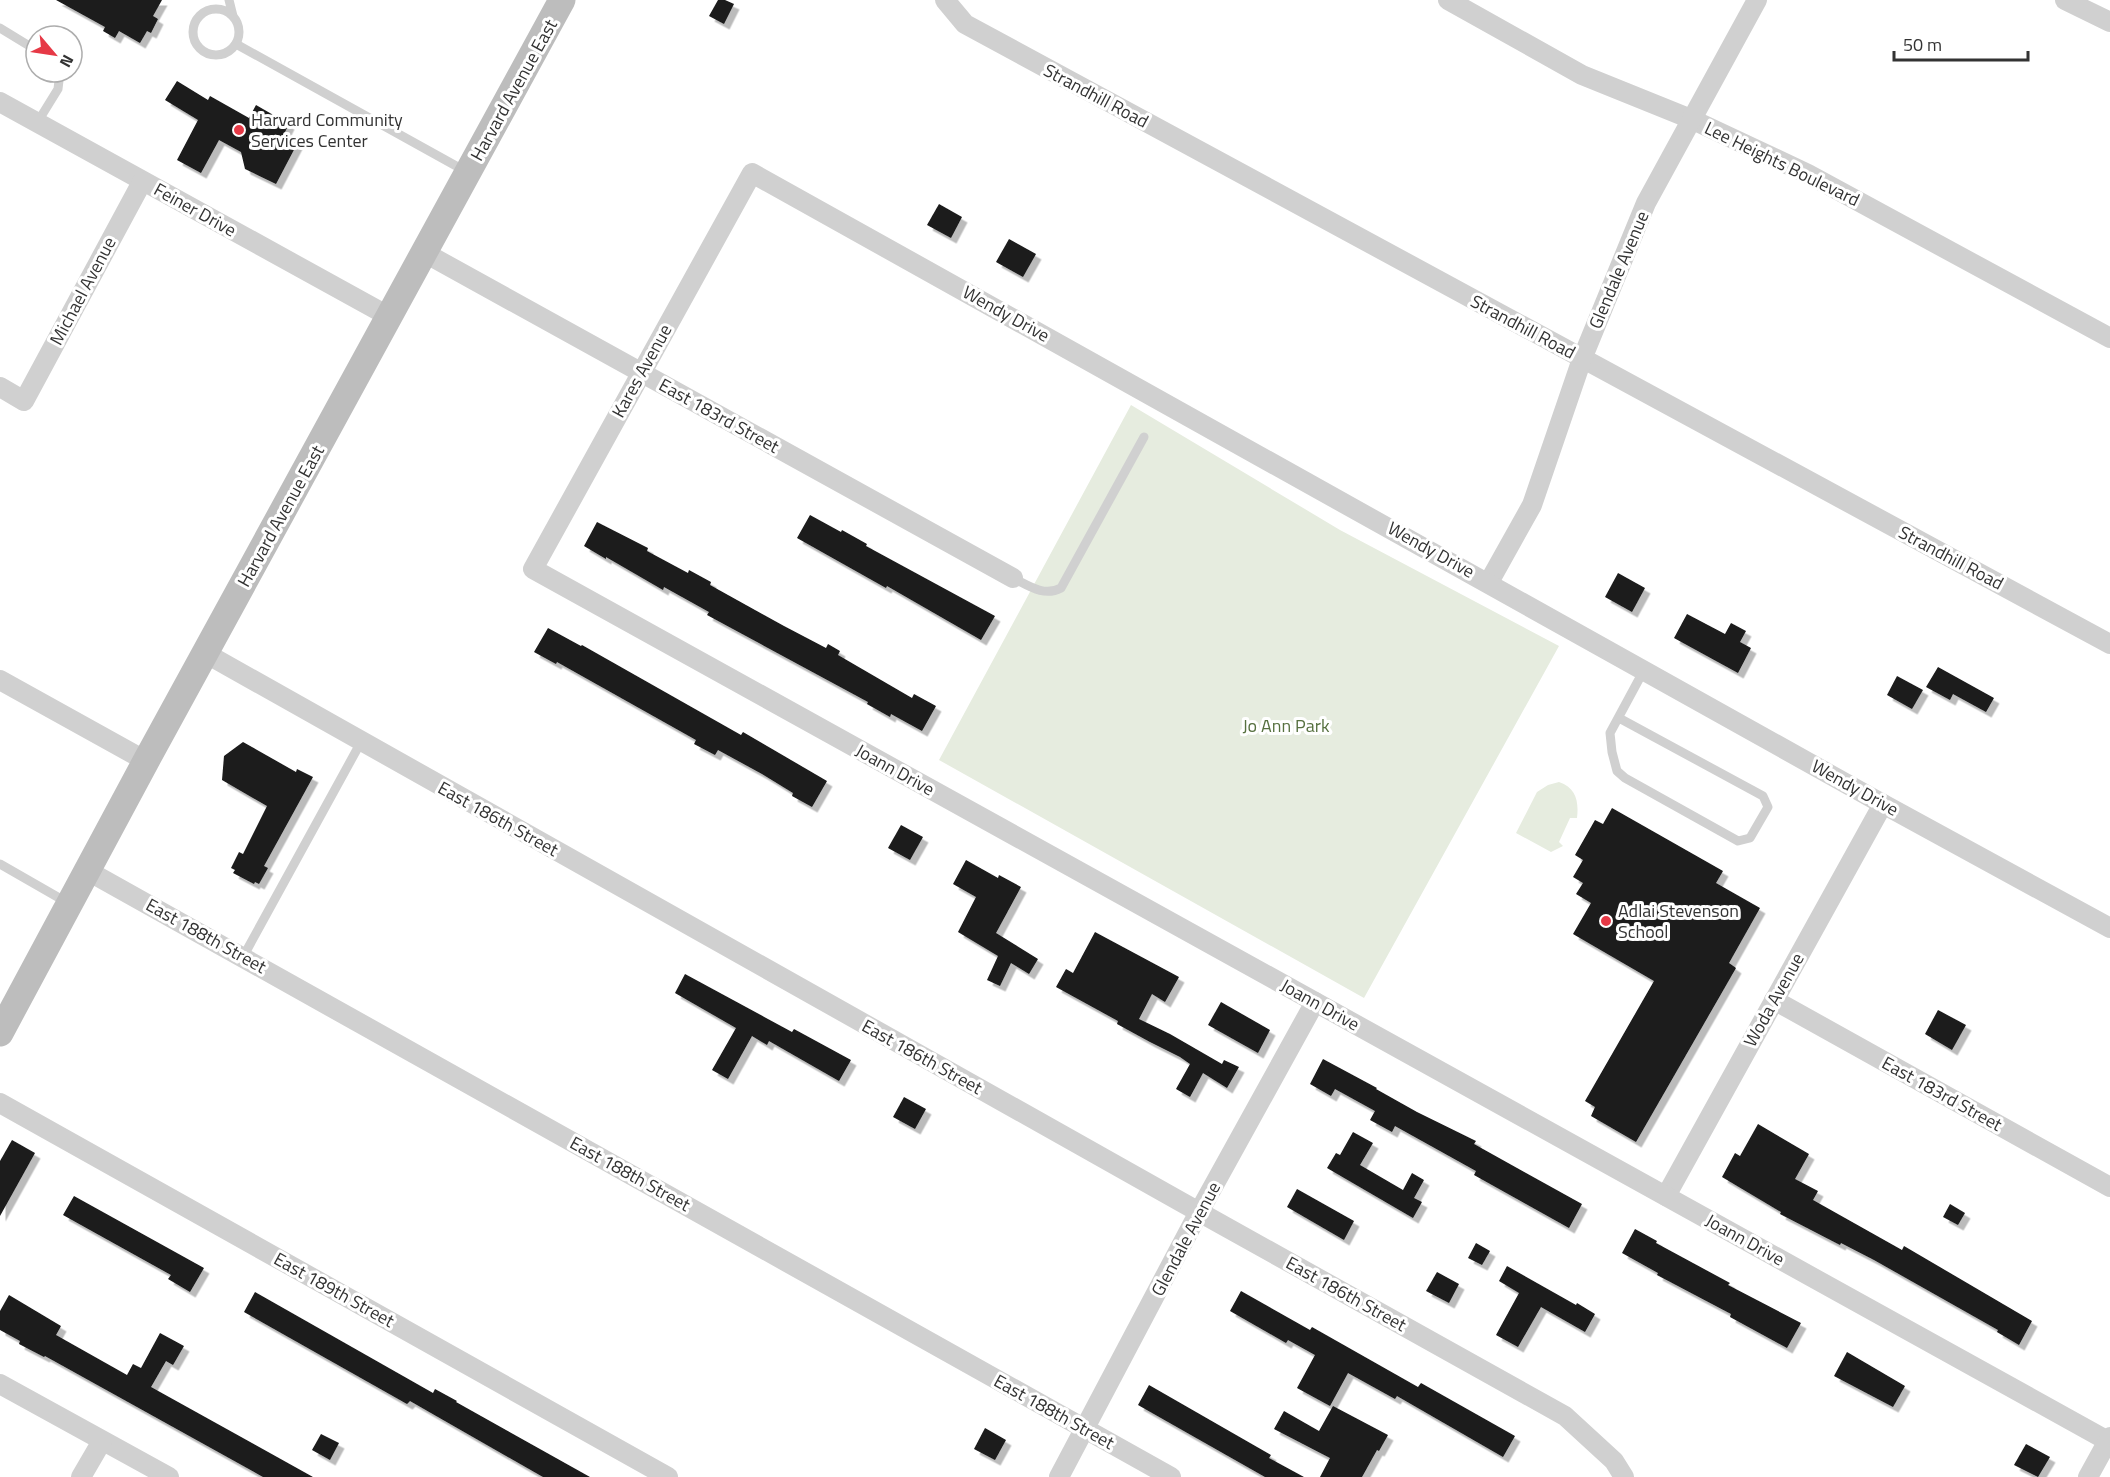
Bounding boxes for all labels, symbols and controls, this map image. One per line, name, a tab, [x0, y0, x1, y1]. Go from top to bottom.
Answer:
street label: Harvard Avenue East	[463, 13, 564, 166]
north arrow	[24, 24, 84, 84]
scale bar	[1894, 24, 2028, 62]
text: 50 m	[1903, 31, 1942, 58]
text: N	[54, 51, 80, 72]
street label: Strandhill Road	[1039, 57, 1153, 135]
place label: Harvard Community Services Center	[251, 106, 403, 154]
street label: Lee Heights Boulevard	[1700, 114, 1864, 213]
marker: Harvard Community Services Center	[232, 123, 246, 137]
street label: Feiner Drive	[149, 176, 241, 243]
street label: Glendale Avenue	[1581, 207, 1656, 333]
street label: Michael Avenue	[43, 232, 122, 350]
street label: Wendy Drive	[958, 279, 1055, 349]
street label: Strandhill Road	[1466, 288, 1580, 366]
street label: Kares Avenue	[605, 319, 678, 422]
street label: East 183rd Street	[654, 371, 785, 460]
street label: Harvard Avenue East	[230, 439, 331, 592]
street label: Wendy Drive	[1383, 515, 1480, 585]
street label: Strandhill Road	[1894, 519, 2008, 597]
park label: Jo Ann Park	[1242, 712, 1330, 739]
street label: Joann Drive	[851, 737, 940, 802]
street label: Wendy Drive	[1807, 753, 1904, 823]
street label: East 186th Street	[433, 774, 564, 863]
street label: East 188th Street	[141, 891, 272, 980]
place label: Adlai Stevenson School	[1618, 897, 1739, 945]
marker: Adlai Stevenson School	[1599, 914, 1613, 928]
street label: Woda Avenue	[1737, 948, 1811, 1052]
street label: Joann Drive	[1276, 972, 1365, 1037]
street label: East 186th Street	[857, 1012, 988, 1101]
street label: East 183rd Street	[1877, 1049, 2008, 1138]
street label: East 188th Street	[565, 1129, 696, 1218]
street label: Glendale Avenue	[1144, 1177, 1227, 1301]
street label: Joann Drive	[1701, 1207, 1790, 1272]
street label: East 189th Street	[269, 1245, 400, 1334]
street label: East 186th Street	[1281, 1249, 1412, 1338]
street label: East 188th Street	[989, 1367, 1120, 1456]

